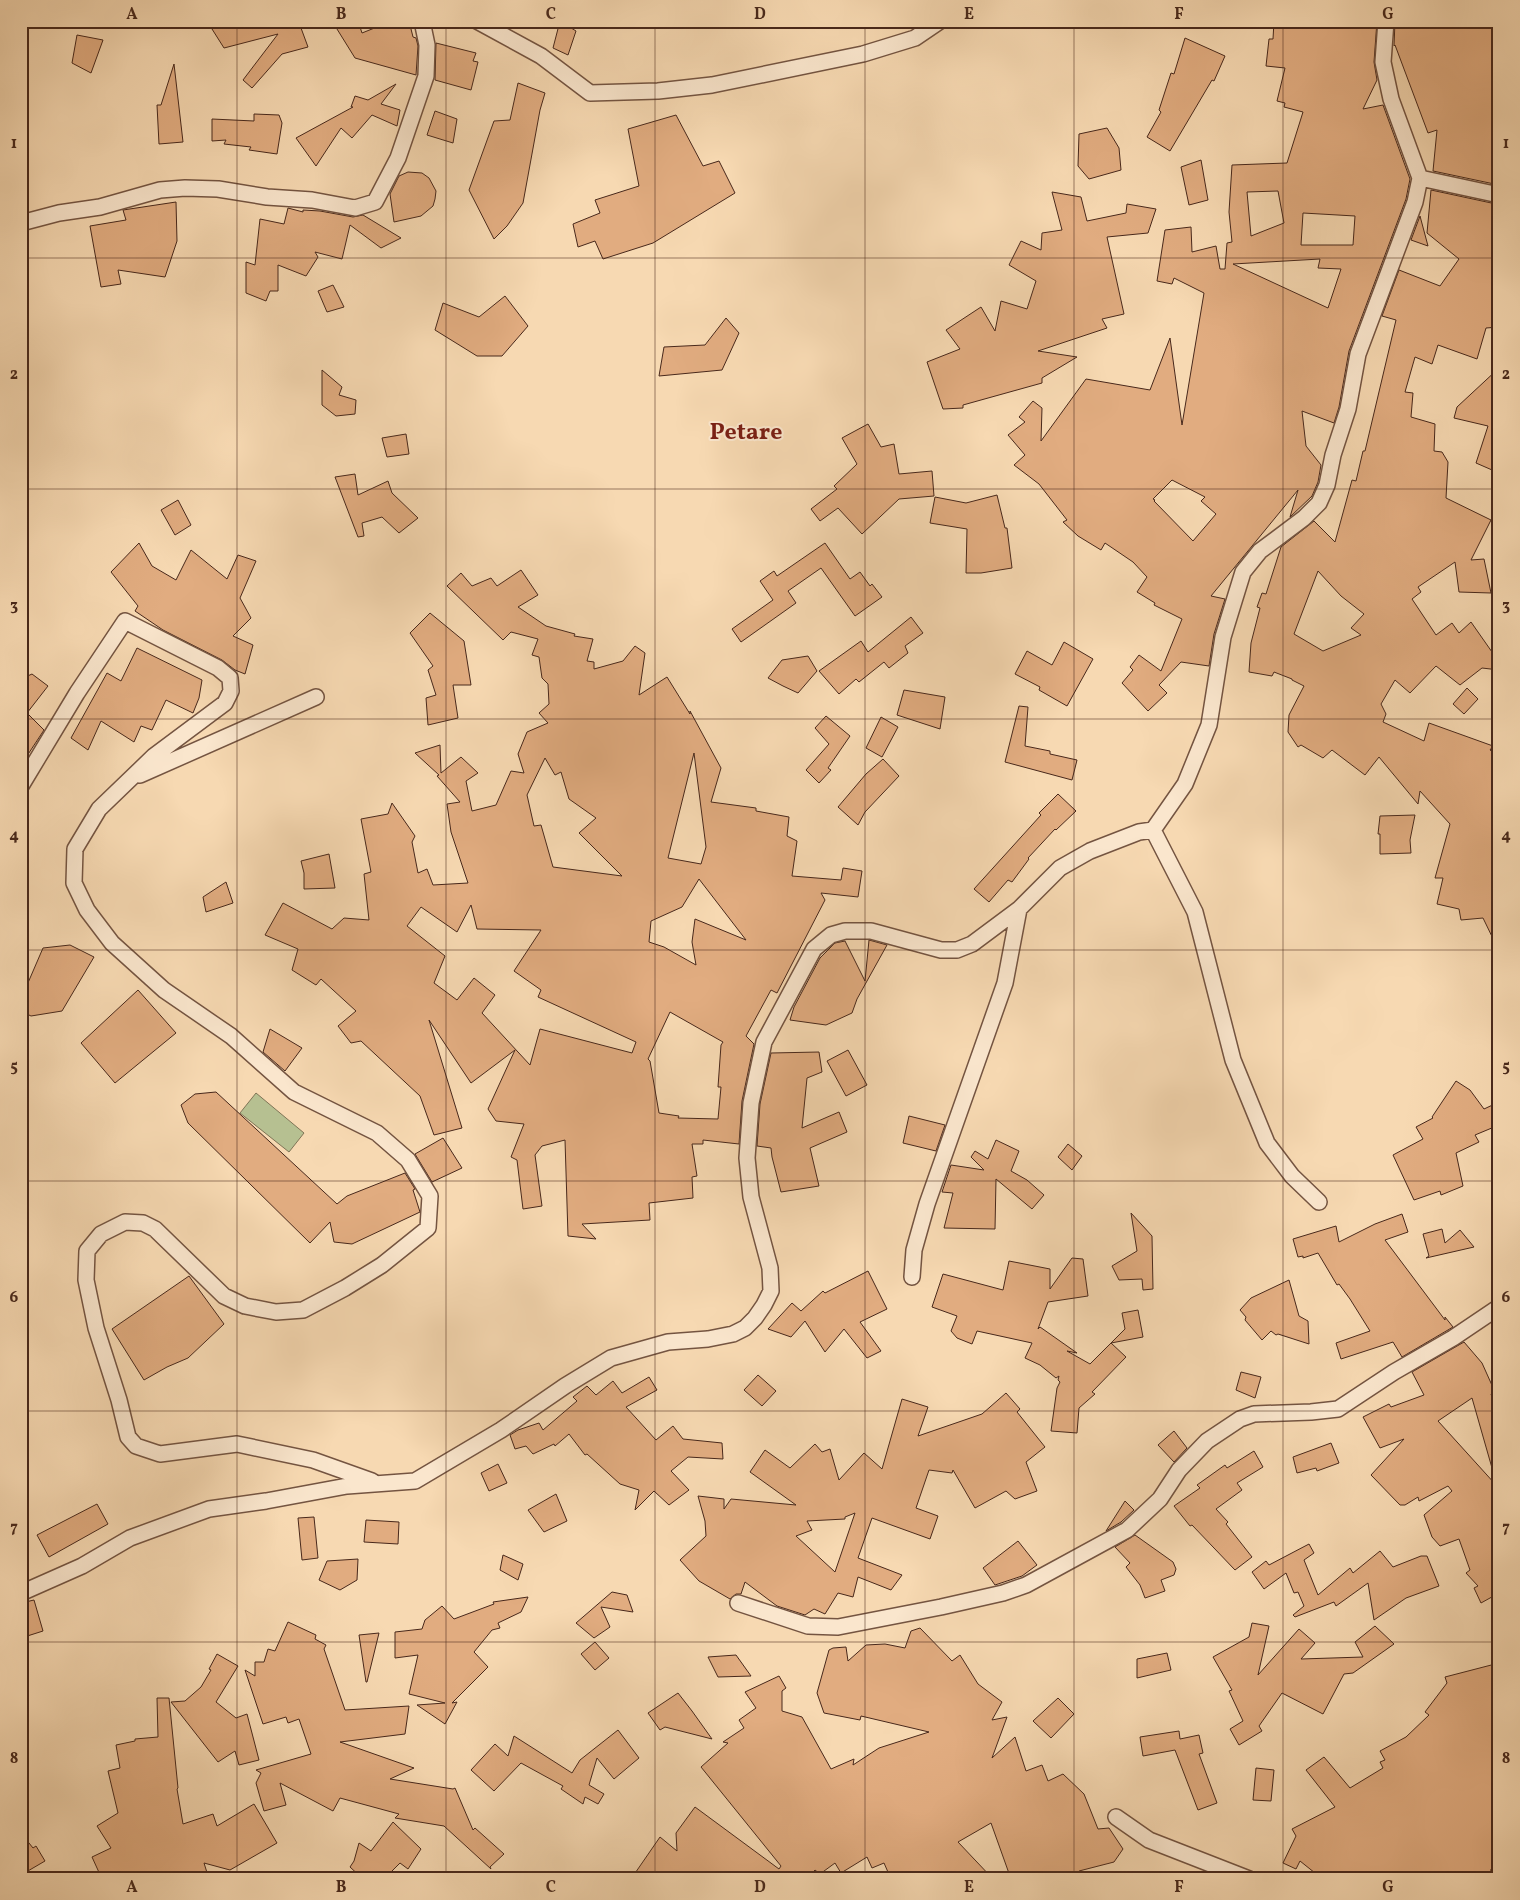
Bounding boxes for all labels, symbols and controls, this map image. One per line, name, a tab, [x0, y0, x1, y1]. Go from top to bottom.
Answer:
text: A	[126, 4, 138, 26]
text: B	[336, 4, 347, 26]
text: C	[546, 4, 556, 26]
text: D	[754, 4, 766, 26]
text: E	[964, 4, 974, 26]
text: F	[1174, 4, 1184, 26]
text: G	[1382, 4, 1394, 26]
text: 1	[11, 133, 17, 155]
text: 1	[1503, 133, 1509, 155]
text: 2	[10, 364, 18, 386]
text: 2	[1502, 364, 1510, 386]
district label: Petare	[710, 416, 782, 450]
text: 3	[10, 595, 18, 617]
text: 3	[1502, 595, 1510, 617]
text: 4	[9, 825, 19, 847]
text: 4	[1501, 825, 1511, 847]
text: 5	[10, 1056, 18, 1078]
text: 5	[1502, 1056, 1510, 1078]
text: 6	[10, 1287, 19, 1309]
text: 6	[1502, 1287, 1511, 1309]
text: 7	[10, 1517, 18, 1539]
text: 7	[1502, 1517, 1510, 1539]
text: 8	[10, 1748, 18, 1770]
text: 8	[1502, 1748, 1510, 1770]
text: A	[126, 1877, 138, 1899]
text: B	[336, 1877, 347, 1899]
text: C	[546, 1877, 556, 1899]
text: D	[754, 1877, 766, 1899]
text: E	[964, 1877, 974, 1899]
text: F	[1174, 1877, 1184, 1899]
text: G	[1382, 1877, 1394, 1899]

